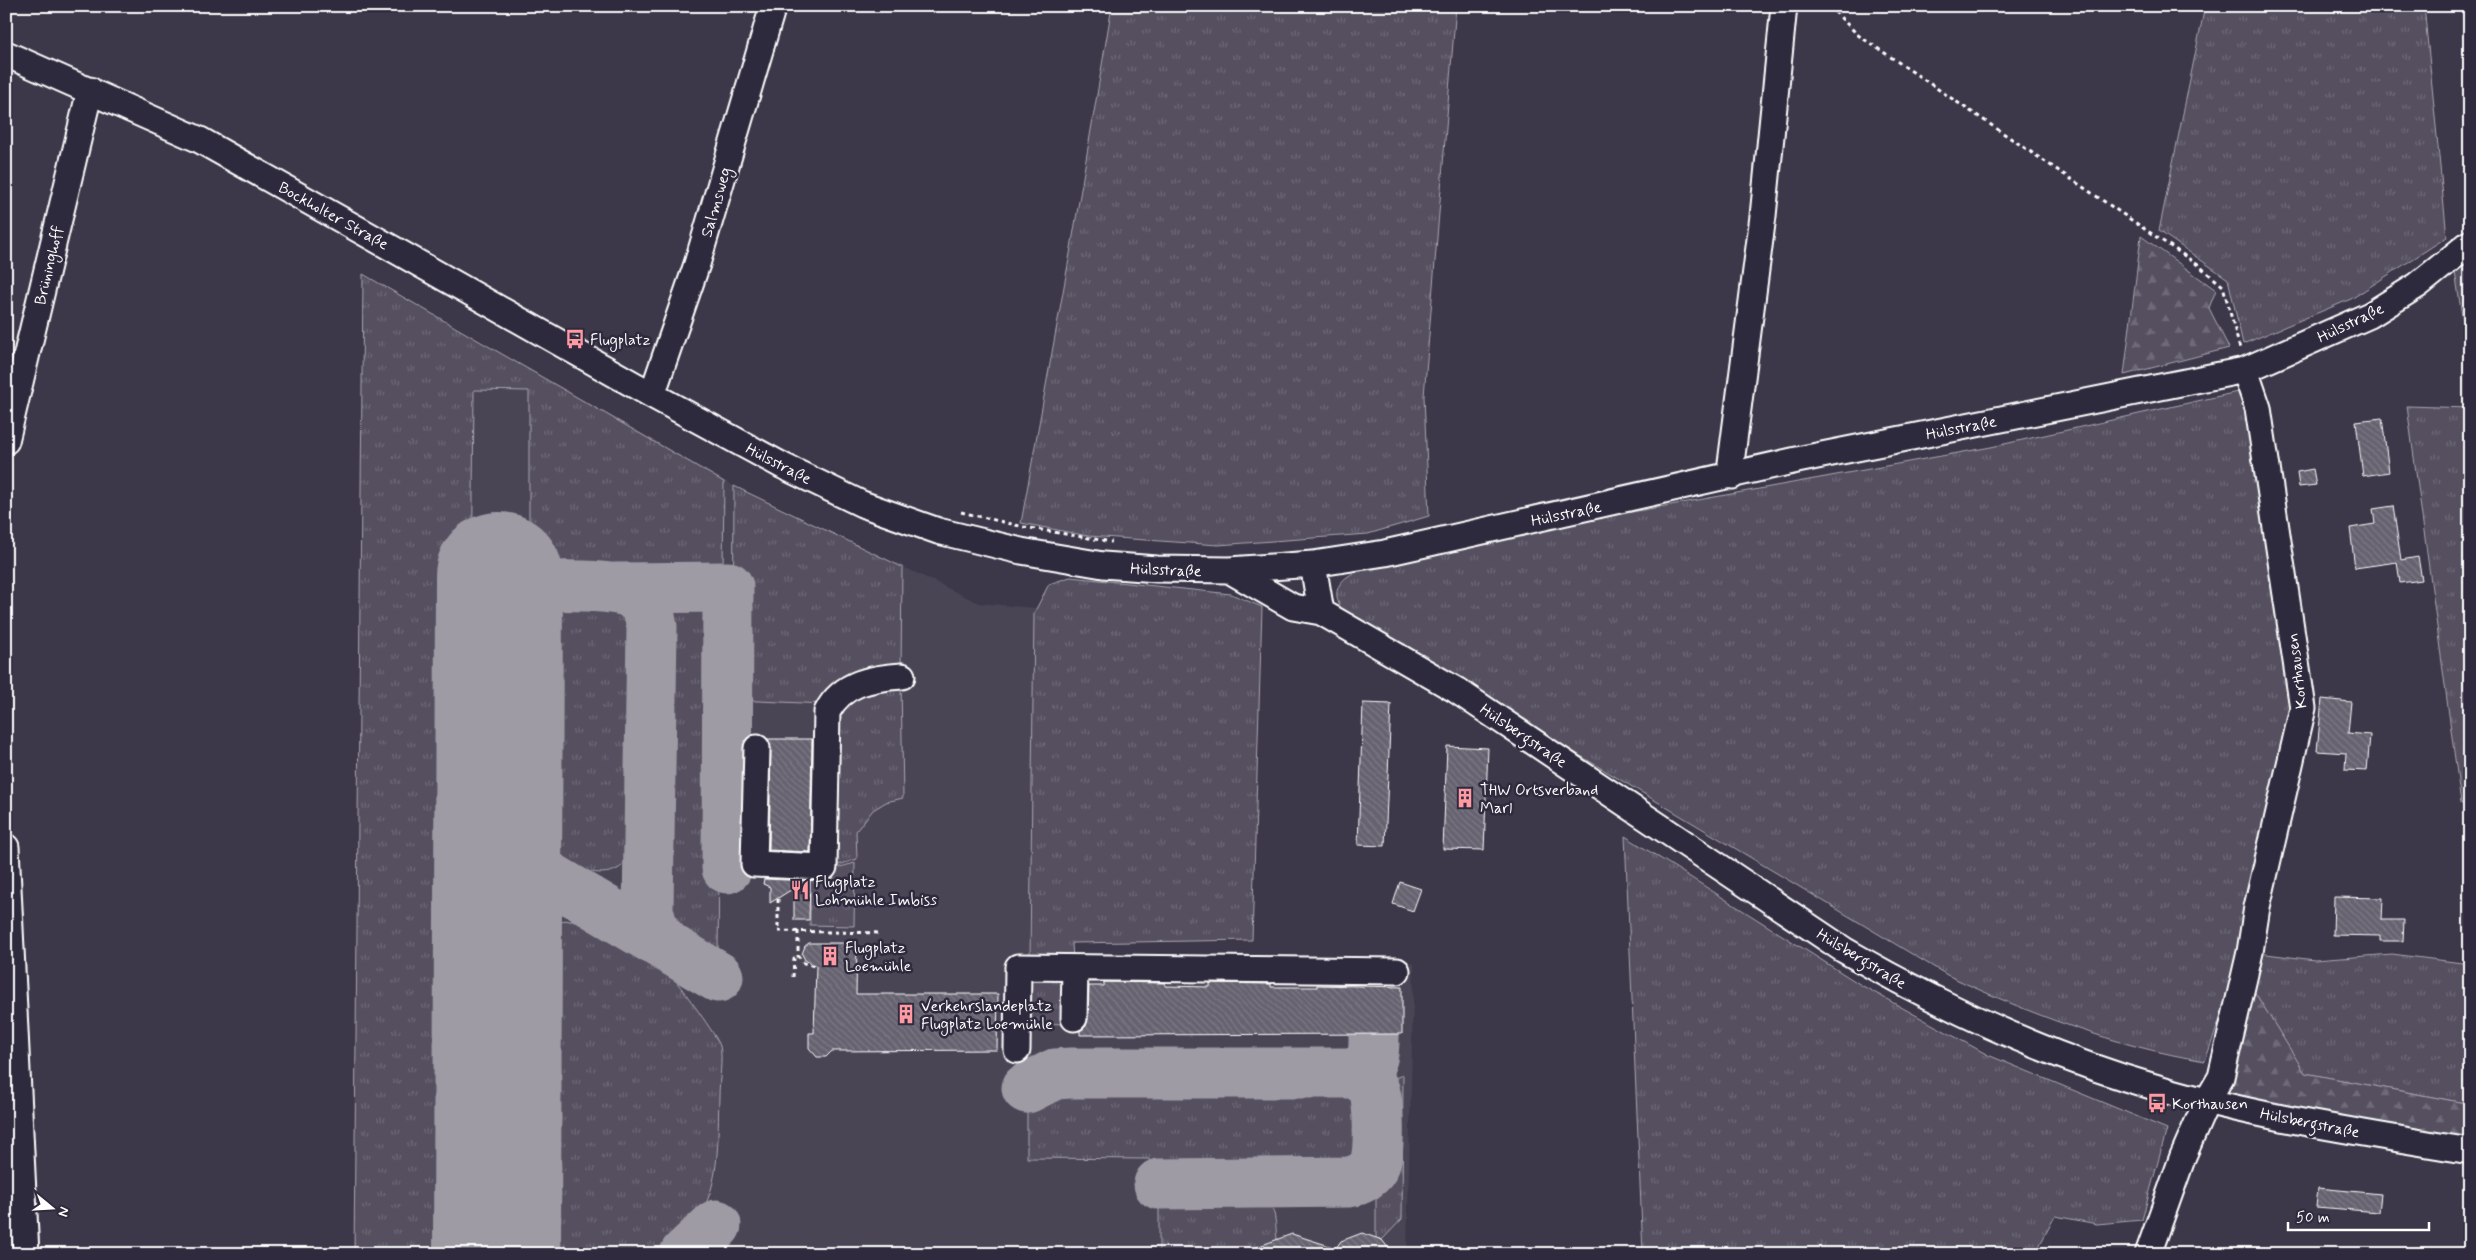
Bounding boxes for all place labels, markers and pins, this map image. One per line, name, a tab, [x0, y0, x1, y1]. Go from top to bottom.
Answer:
bus stop icon: Flugplatz	[564, 328, 586, 350]
place label: Flugplatz	[590, 330, 651, 352]
place label: THW Ortsverband Marl	[1480, 780, 1598, 819]
building icon: THW Ortsverband Marl	[1454, 787, 1476, 809]
place label: Flugplatz Lohmühle Imbiss	[815, 872, 937, 911]
restaurant icon: Flugplatz Lohmühle Imbiss	[789, 879, 811, 901]
place label: Flugplatz Loemühle	[845, 938, 912, 977]
building icon: Flugplatz Loemühle	[819, 945, 841, 967]
place label: Verkehrslandeplatz Flugplatz Loemühle	[921, 996, 1053, 1036]
building icon: Verkehrslandeplatz Flugplatz Loemühle	[895, 1003, 917, 1025]
bus stop icon: Korthausen	[2146, 1092, 2168, 1114]
place label: Korthausen	[2172, 1094, 2248, 1115]

